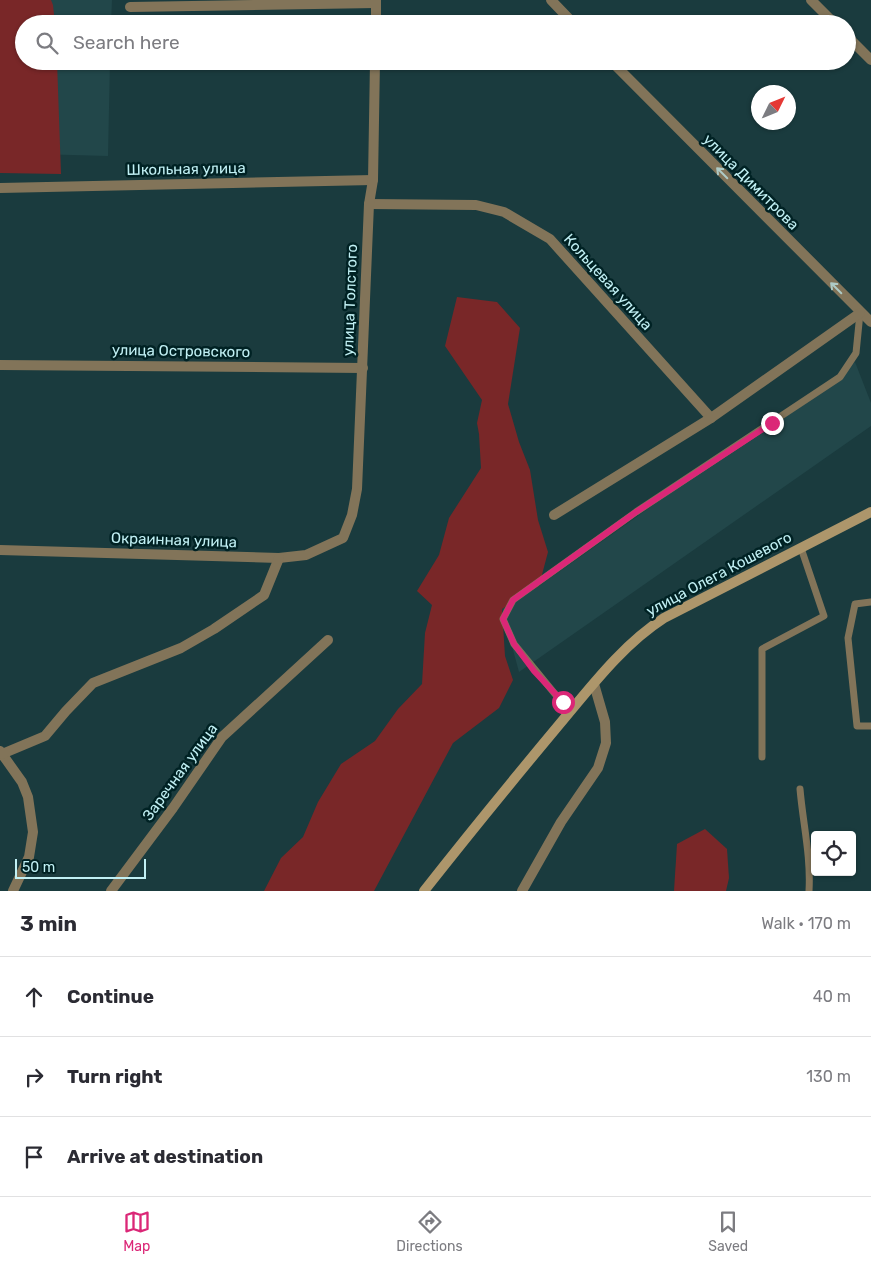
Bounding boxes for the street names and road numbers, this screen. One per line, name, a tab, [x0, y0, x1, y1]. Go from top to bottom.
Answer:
street label: улица Димитрова	[699, 130, 803, 234]
street label: Школьная улица	[126, 159, 246, 179]
street label: Кольцевая улица	[560, 230, 656, 334]
street label: улица Толстого	[339, 244, 361, 356]
street label: улица Островского	[112, 341, 250, 361]
street label: улица Олега Кошевого	[643, 528, 795, 620]
street label: Окраинная улица	[111, 529, 237, 551]
street label: Заречная улица	[139, 720, 221, 824]

